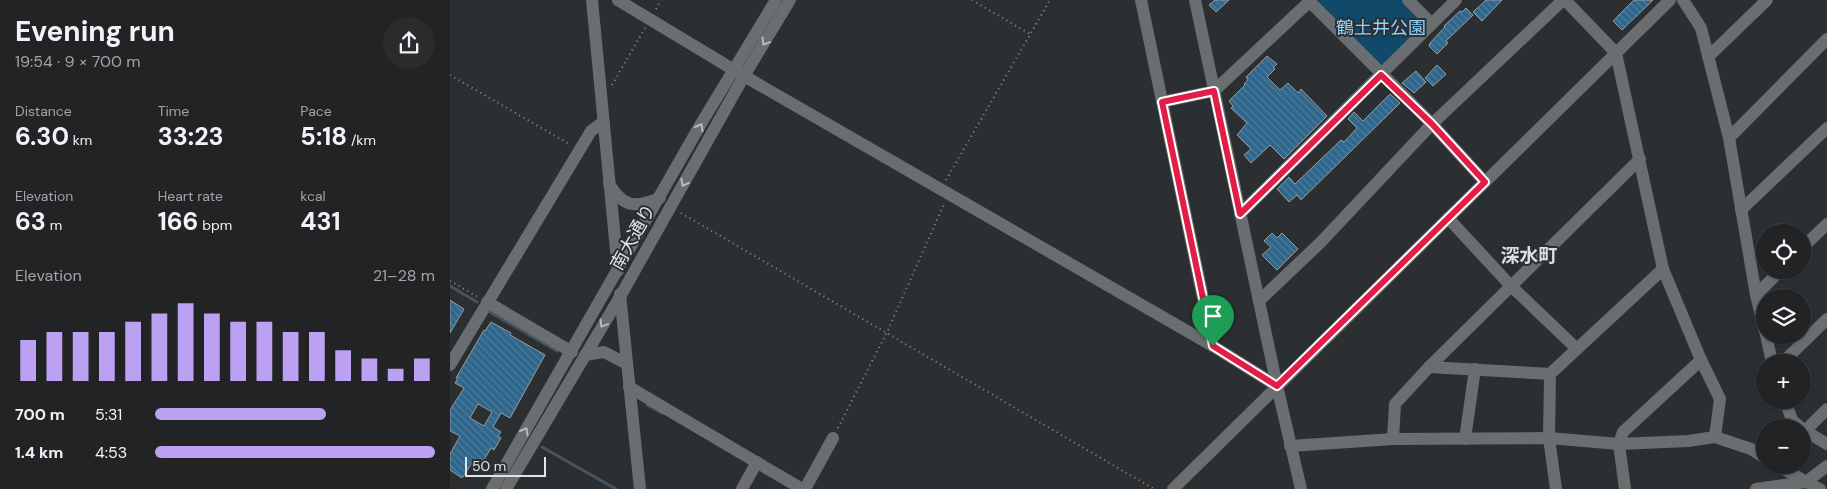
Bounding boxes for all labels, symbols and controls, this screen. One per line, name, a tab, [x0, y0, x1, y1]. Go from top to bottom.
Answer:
text: Evening run	[15, 13, 175, 50]
park label: 鶴土井公園	[1336, 16, 1426, 40]
button: share	[383, 17, 435, 69]
one-way arrow	[761, 36, 771, 45]
text: 19:54 · 9 × 700 m	[15, 51, 141, 72]
text: Distance	[15, 102, 72, 120]
text: Time	[158, 102, 189, 120]
text: Pace	[300, 102, 332, 120]
text: 6.30	[15, 120, 69, 153]
text: 33:23	[158, 120, 224, 153]
text: 5:18	[300, 120, 347, 153]
one-way arrow	[693, 124, 703, 133]
text: km	[69, 131, 92, 149]
text: /km	[347, 131, 376, 149]
one-way arrow	[680, 177, 690, 186]
text: Elevation	[15, 187, 73, 205]
text: Heart rate	[158, 187, 223, 205]
text: kcal	[300, 187, 326, 205]
street label: 南大通り	[605, 200, 661, 274]
text: 63	[15, 205, 46, 238]
text: 166	[158, 205, 198, 238]
text: 431	[300, 205, 341, 238]
text: m	[46, 216, 62, 234]
text: bpm	[198, 216, 232, 234]
map controls	[1756, 224, 1811, 474]
button: locate	[1756, 224, 1811, 279]
district label: 深水町	[1500, 243, 1558, 268]
text: Elevation	[15, 265, 82, 286]
text: 21–28 m	[373, 265, 435, 286]
button: layers	[1756, 289, 1811, 344]
pin	[1192, 295, 1234, 346]
icon: arrive	[1199, 302, 1227, 330]
one-way arrow	[600, 319, 610, 328]
button: +	[1756, 354, 1811, 409]
text: 700 m	[15, 404, 65, 425]
text: 5:31	[95, 404, 122, 425]
button: −	[1756, 419, 1811, 474]
one-way arrow	[519, 428, 529, 437]
text: 1.4 km	[15, 442, 63, 463]
text: 4:53	[95, 442, 127, 463]
scale bar	[465, 454, 546, 477]
text: 50 m	[472, 457, 506, 475]

